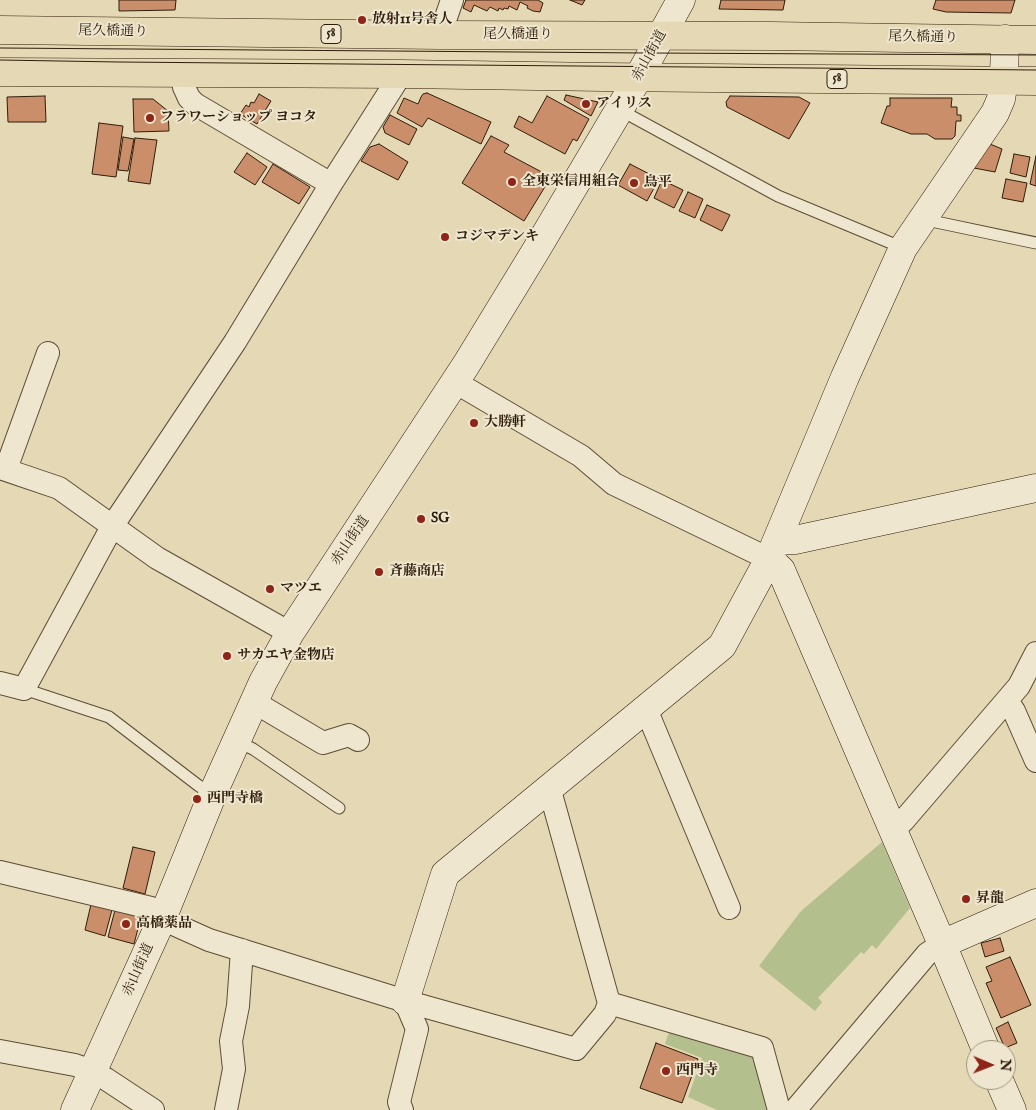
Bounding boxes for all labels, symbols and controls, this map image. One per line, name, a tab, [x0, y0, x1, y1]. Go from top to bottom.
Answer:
place label: 放射11号舎人	[372, 12, 452, 28]
marker: 放射11号舎人	[356, 14, 368, 26]
street label: 尾久橋通り	[78, 23, 148, 41]
road number: 58	[321, 24, 341, 44]
street label: 尾久橋通り	[483, 27, 553, 43]
street label: 赤山街道	[629, 27, 671, 85]
street label: 尾久橋通り	[888, 29, 958, 47]
road number: 58	[827, 70, 847, 88]
place label: アイリス	[596, 96, 652, 112]
marker: アイリス	[580, 98, 592, 110]
place label: フラワーショップ ヨコタ	[160, 110, 317, 126]
marker: フラワーショップ ヨコタ	[144, 112, 156, 124]
place label: 全東栄信用組合	[522, 174, 620, 190]
place label: 鳥平	[644, 175, 672, 191]
marker: 全東栄信用組合	[506, 176, 518, 188]
marker: 鳥平	[628, 177, 640, 189]
place label: コジマデンキ	[455, 229, 539, 245]
marker: コジマデンキ	[439, 231, 451, 243]
place label: 大勝軒	[484, 415, 526, 431]
marker: 大勝軒	[468, 417, 480, 429]
place label: SG	[431, 511, 449, 527]
street label: 赤山街道	[328, 513, 374, 569]
marker: SG	[415, 513, 427, 525]
place label: 斉藤商店	[389, 564, 445, 580]
marker: 斉藤商店	[373, 566, 385, 578]
place label: マツエ	[280, 581, 322, 597]
marker: マツエ	[264, 583, 276, 595]
place label: サカエヤ金物店	[237, 648, 335, 664]
marker: サカエヤ金物店	[221, 650, 233, 662]
place label: 西門寺橋	[207, 791, 263, 807]
marker: 西門寺橋	[191, 793, 203, 805]
place label: 昇龍	[976, 891, 1004, 907]
marker: 昇龍	[960, 893, 972, 905]
place label: 高橋薬品	[136, 916, 192, 932]
marker: 高橋薬品	[120, 918, 132, 930]
street label: 赤山街道	[120, 941, 158, 999]
north arrow	[966, 1040, 1016, 1090]
text: N	[996, 1059, 1014, 1071]
place label: 西門寺	[676, 1063, 718, 1079]
marker: 西門寺	[660, 1065, 672, 1077]

